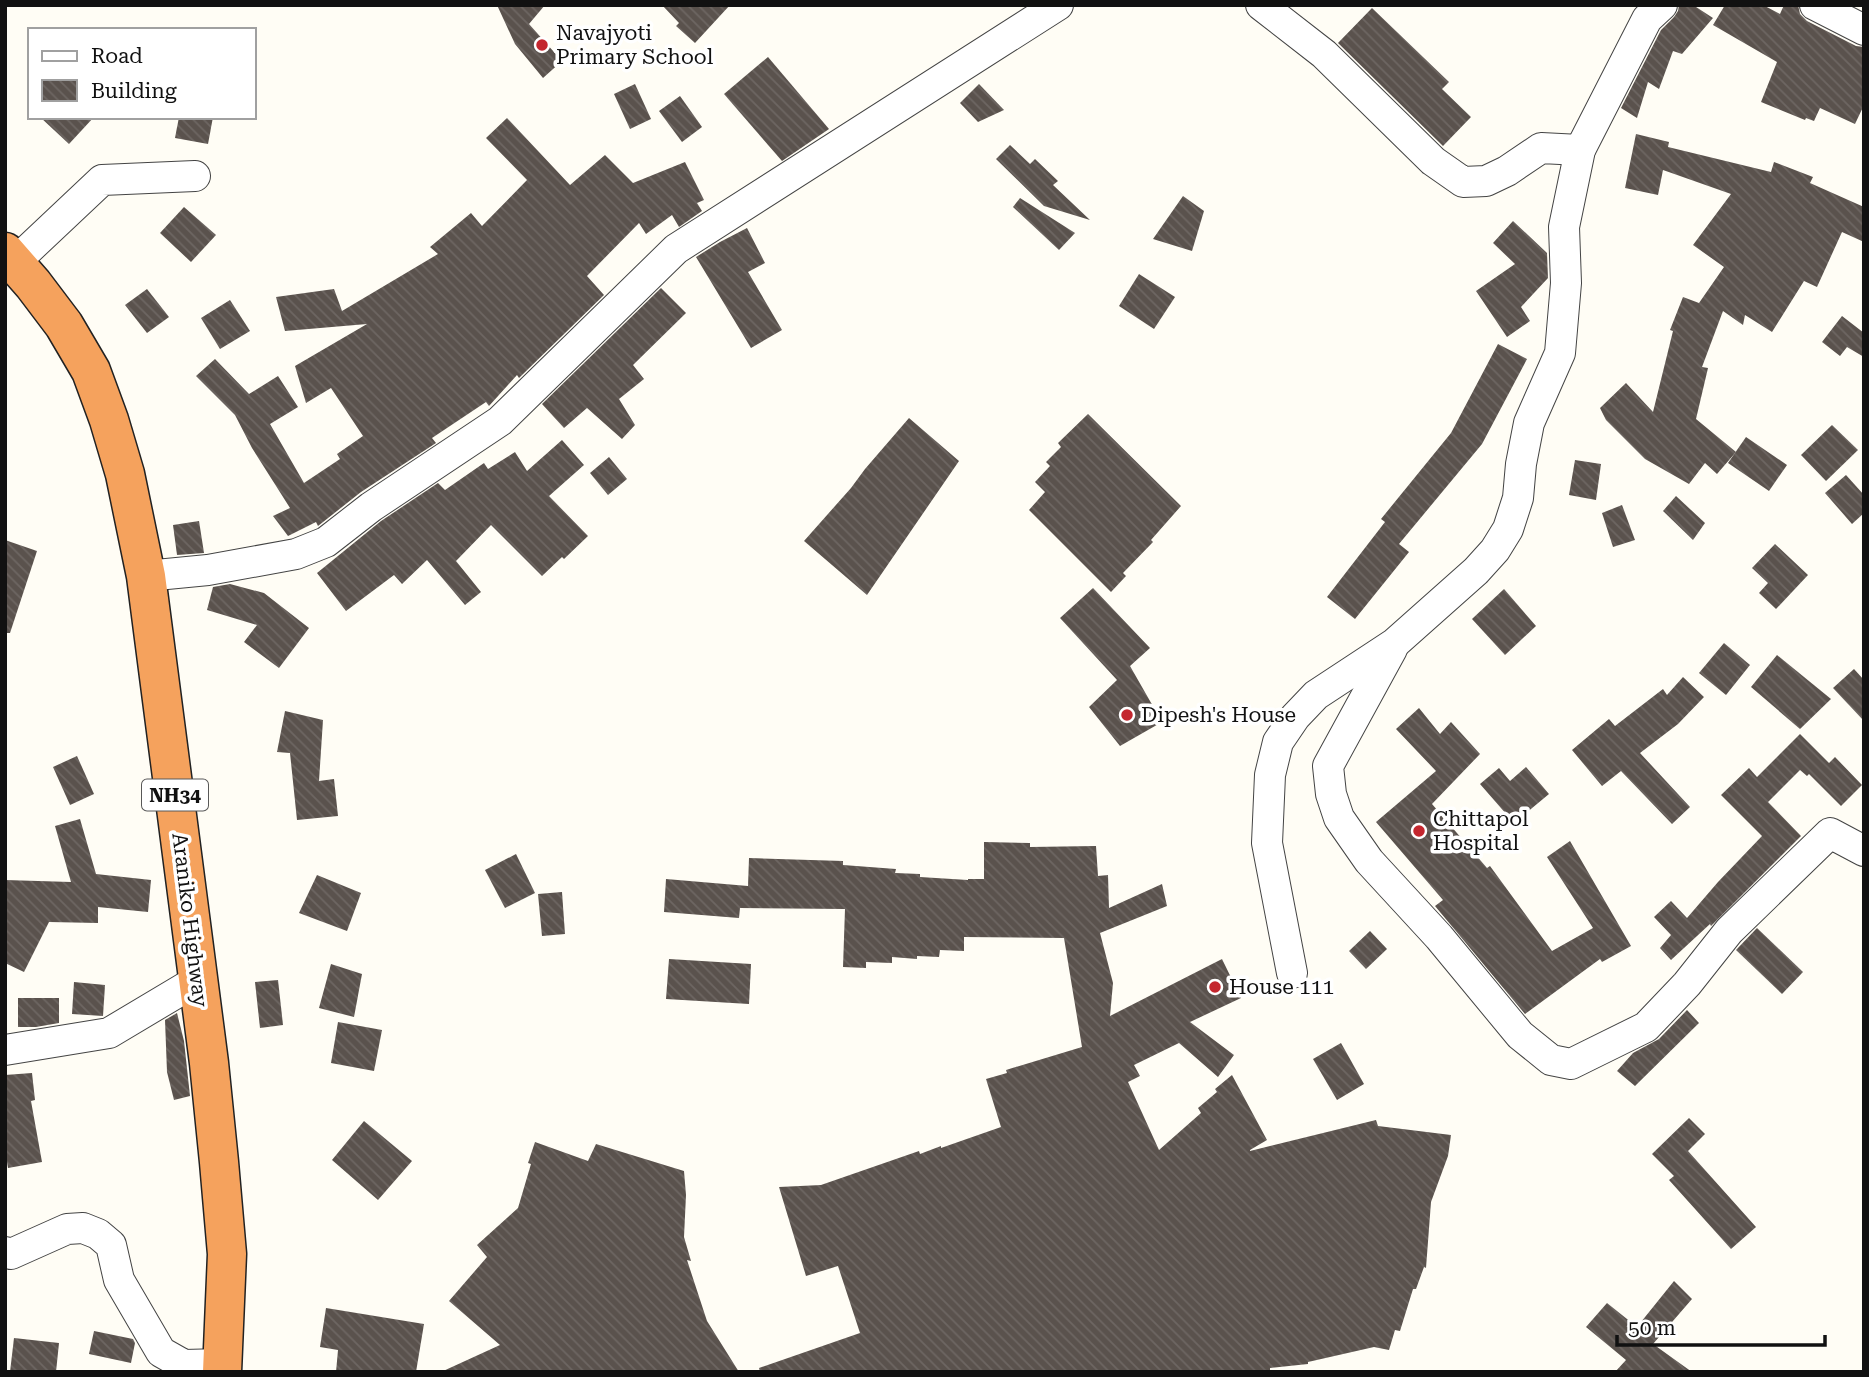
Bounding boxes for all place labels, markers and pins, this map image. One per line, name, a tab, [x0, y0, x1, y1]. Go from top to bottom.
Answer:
place label: Navajyoti Primary School	[556, 21, 714, 69]
marker: Navajyoti Primary School	[534, 37, 550, 53]
place label: Dipesh's House	[1141, 703, 1296, 727]
marker: Dipesh's House	[1119, 707, 1135, 723]
place label: Chittapol Hospital	[1433, 807, 1529, 855]
marker: Chittapol Hospital	[1411, 823, 1427, 839]
place label: House 111	[1229, 975, 1334, 999]
marker: House 111	[1207, 979, 1223, 995]

